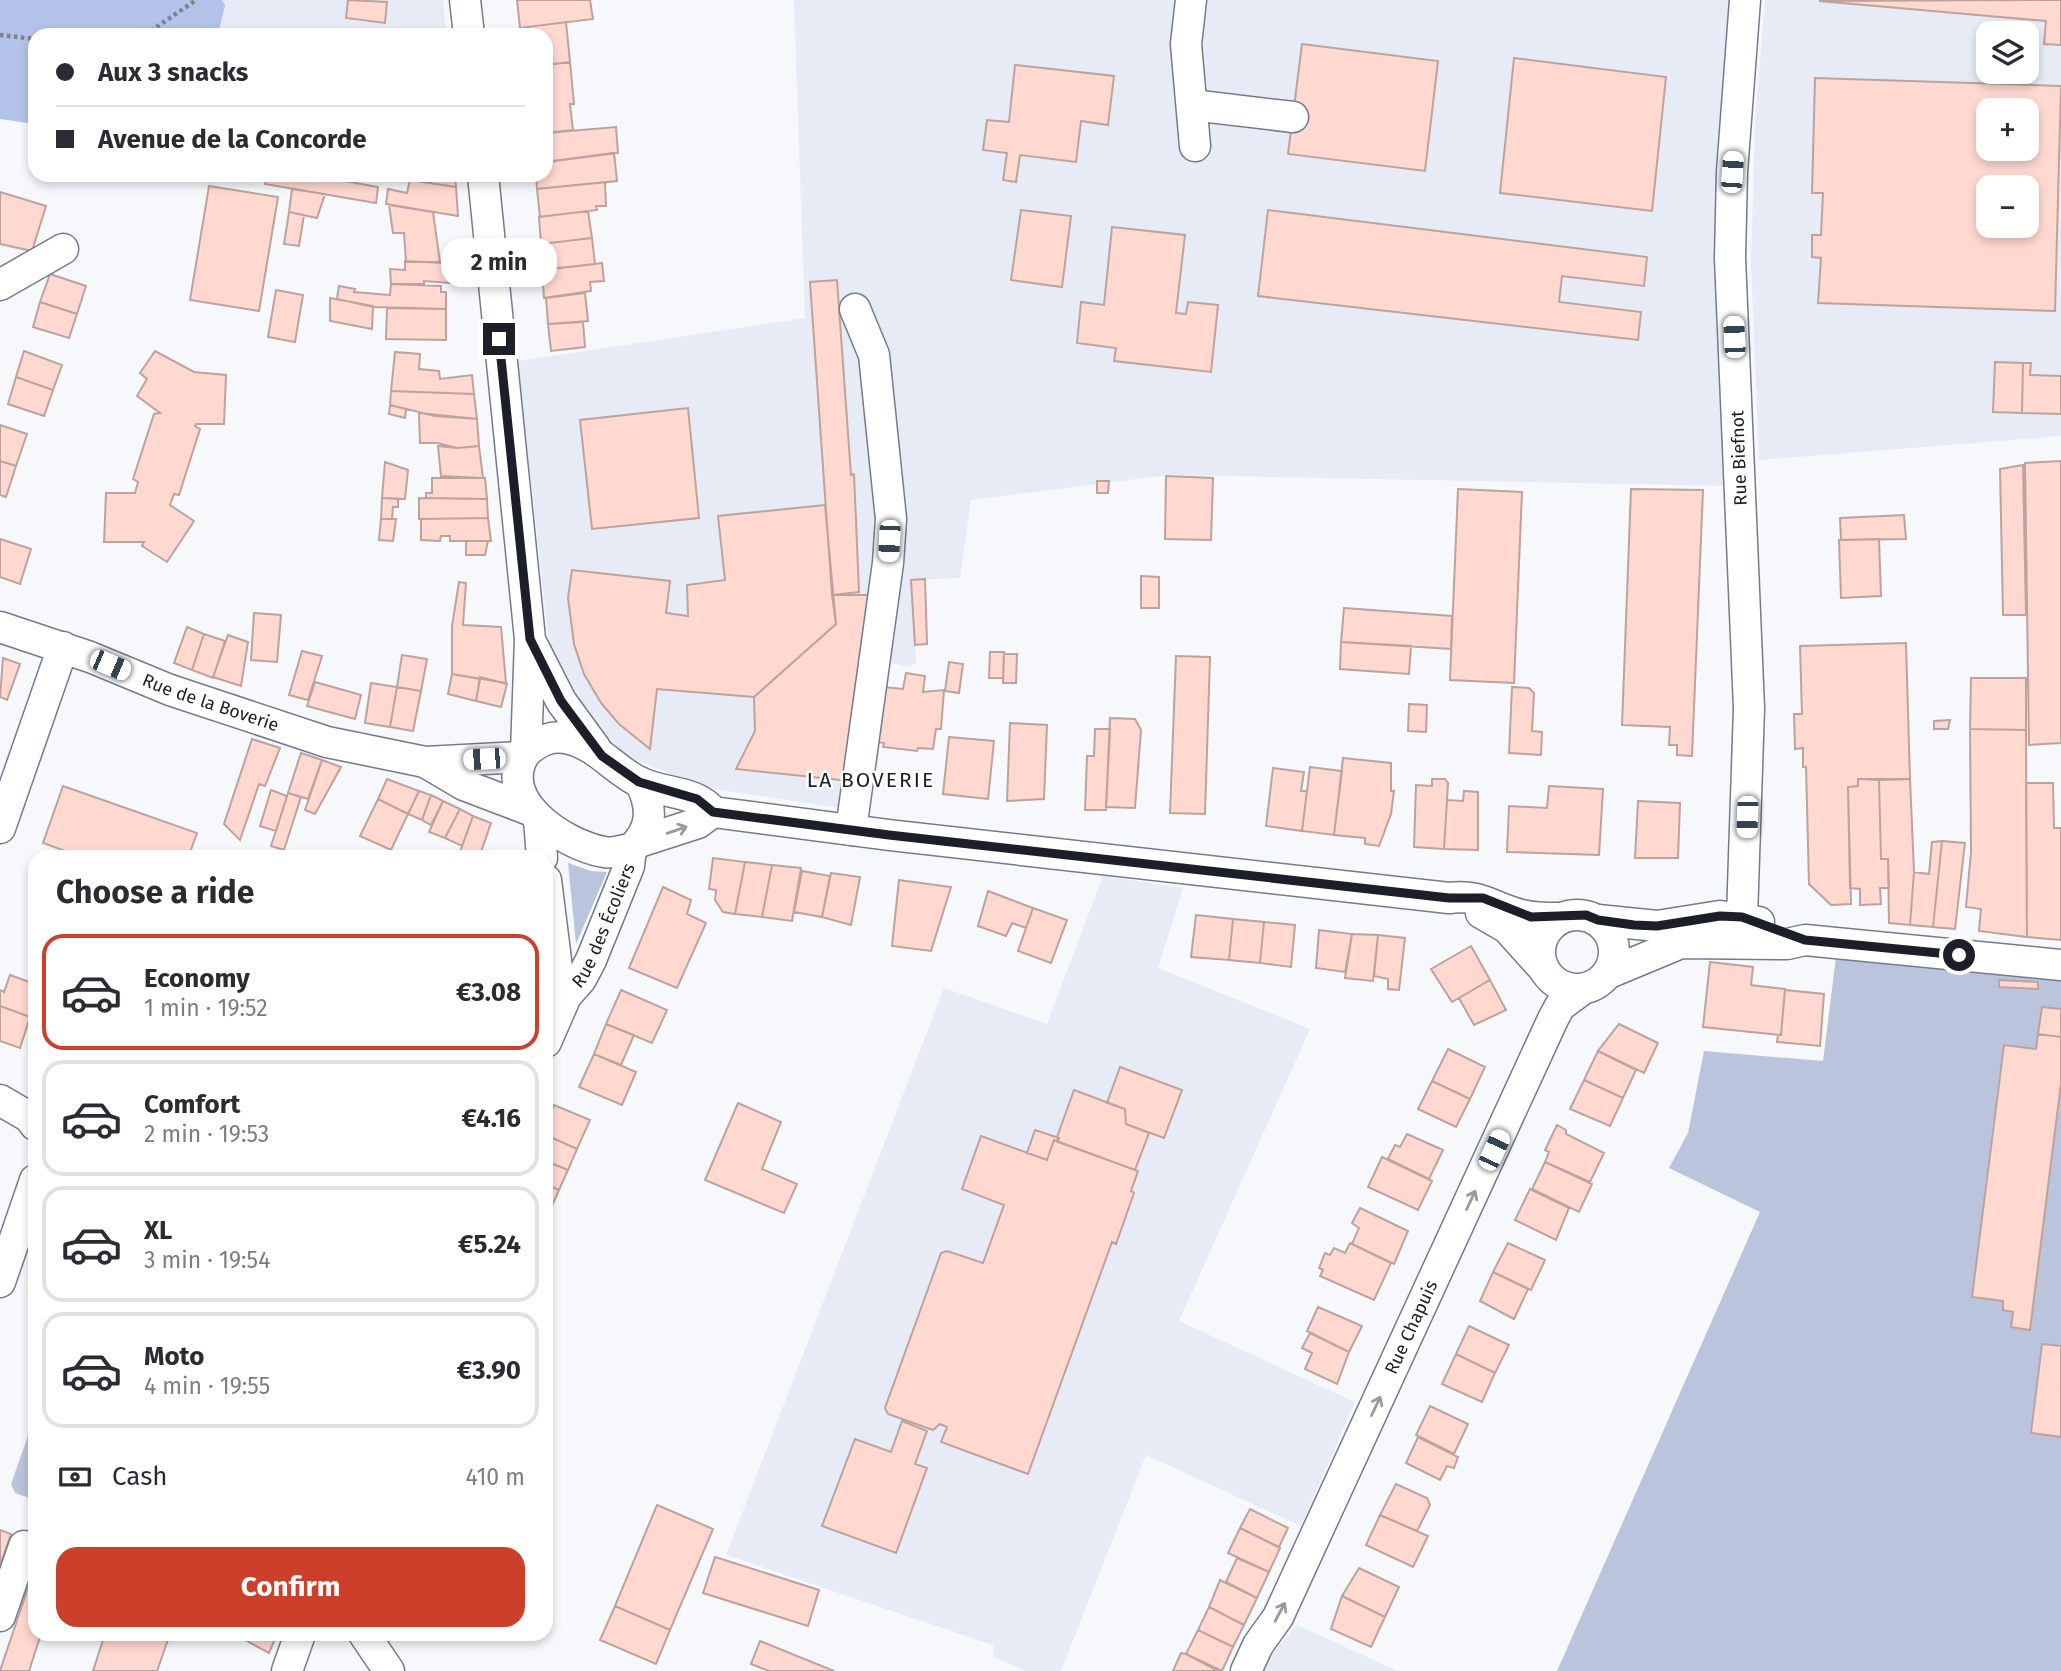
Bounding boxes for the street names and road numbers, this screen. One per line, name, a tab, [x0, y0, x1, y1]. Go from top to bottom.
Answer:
street label: Rue Biefnot	[1726, 409, 1752, 506]
street label: Rue de la Boverie	[139, 669, 282, 736]
street label: Rue des Écoliers	[567, 860, 640, 993]
street label: Rue Chapuis	[1380, 1277, 1442, 1378]

